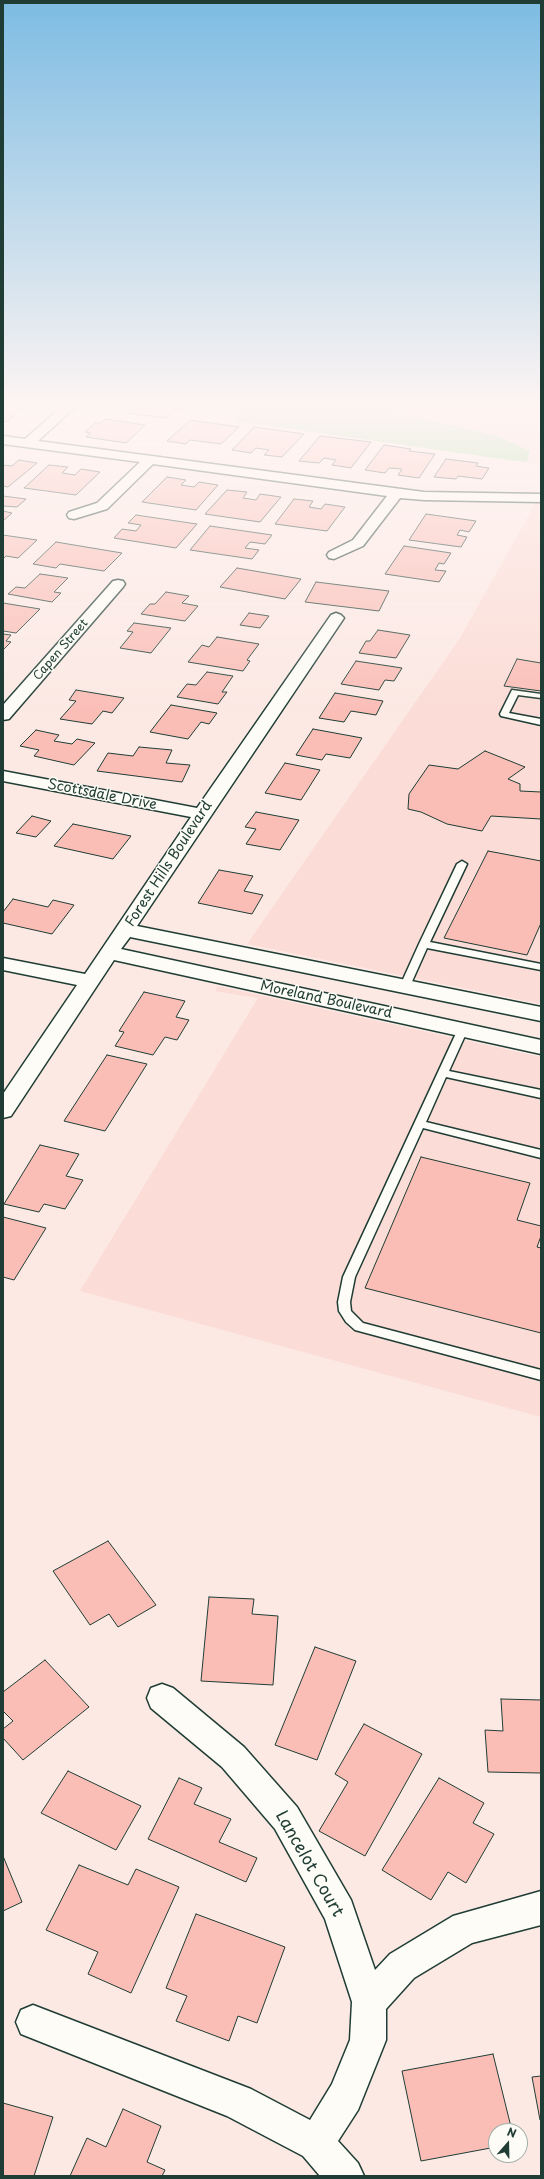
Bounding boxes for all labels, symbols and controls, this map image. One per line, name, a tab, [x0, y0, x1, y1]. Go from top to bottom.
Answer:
street label: Capen Street	[30, 616, 92, 684]
street label: Scottsdale Drive	[46, 776, 158, 814]
street label: Forest Hills Boulevard	[122, 798, 216, 930]
street label: Moreland Boulevard	[258, 978, 394, 1022]
street label: Lancelot Court	[270, 1807, 348, 1921]
north arrow	[488, 2123, 528, 2163]
text: N	[505, 2123, 519, 2142]

